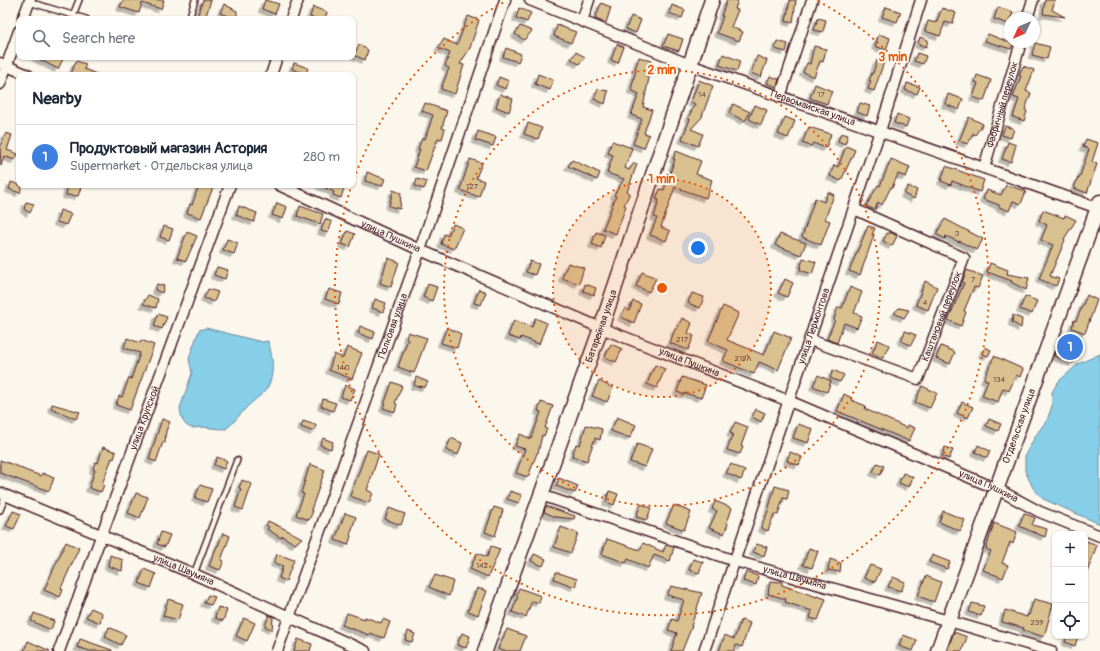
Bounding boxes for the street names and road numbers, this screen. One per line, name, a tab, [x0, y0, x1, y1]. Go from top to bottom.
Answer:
street label: Фабричный переулок	[984, 60, 1021, 149]
street label: Первомайская улица	[769, 88, 857, 129]
street label: улица Пушкина	[358, 217, 422, 255]
street label: Каштановый переулок	[919, 269, 964, 363]
street label: улица Лермонтова	[795, 286, 833, 367]
street label: Батарейная улица	[583, 288, 620, 364]
street label: Полковая улица	[376, 291, 410, 360]
street label: улица Пушкина	[656, 345, 721, 380]
street label: улица Крупской	[127, 384, 162, 453]
street label: Отдельская улица	[1000, 387, 1038, 465]
street label: улица Пушкина	[956, 467, 1020, 505]
street label: улица Шаумяна	[150, 551, 216, 588]
street label: улица Шаумяна	[761, 563, 828, 592]

